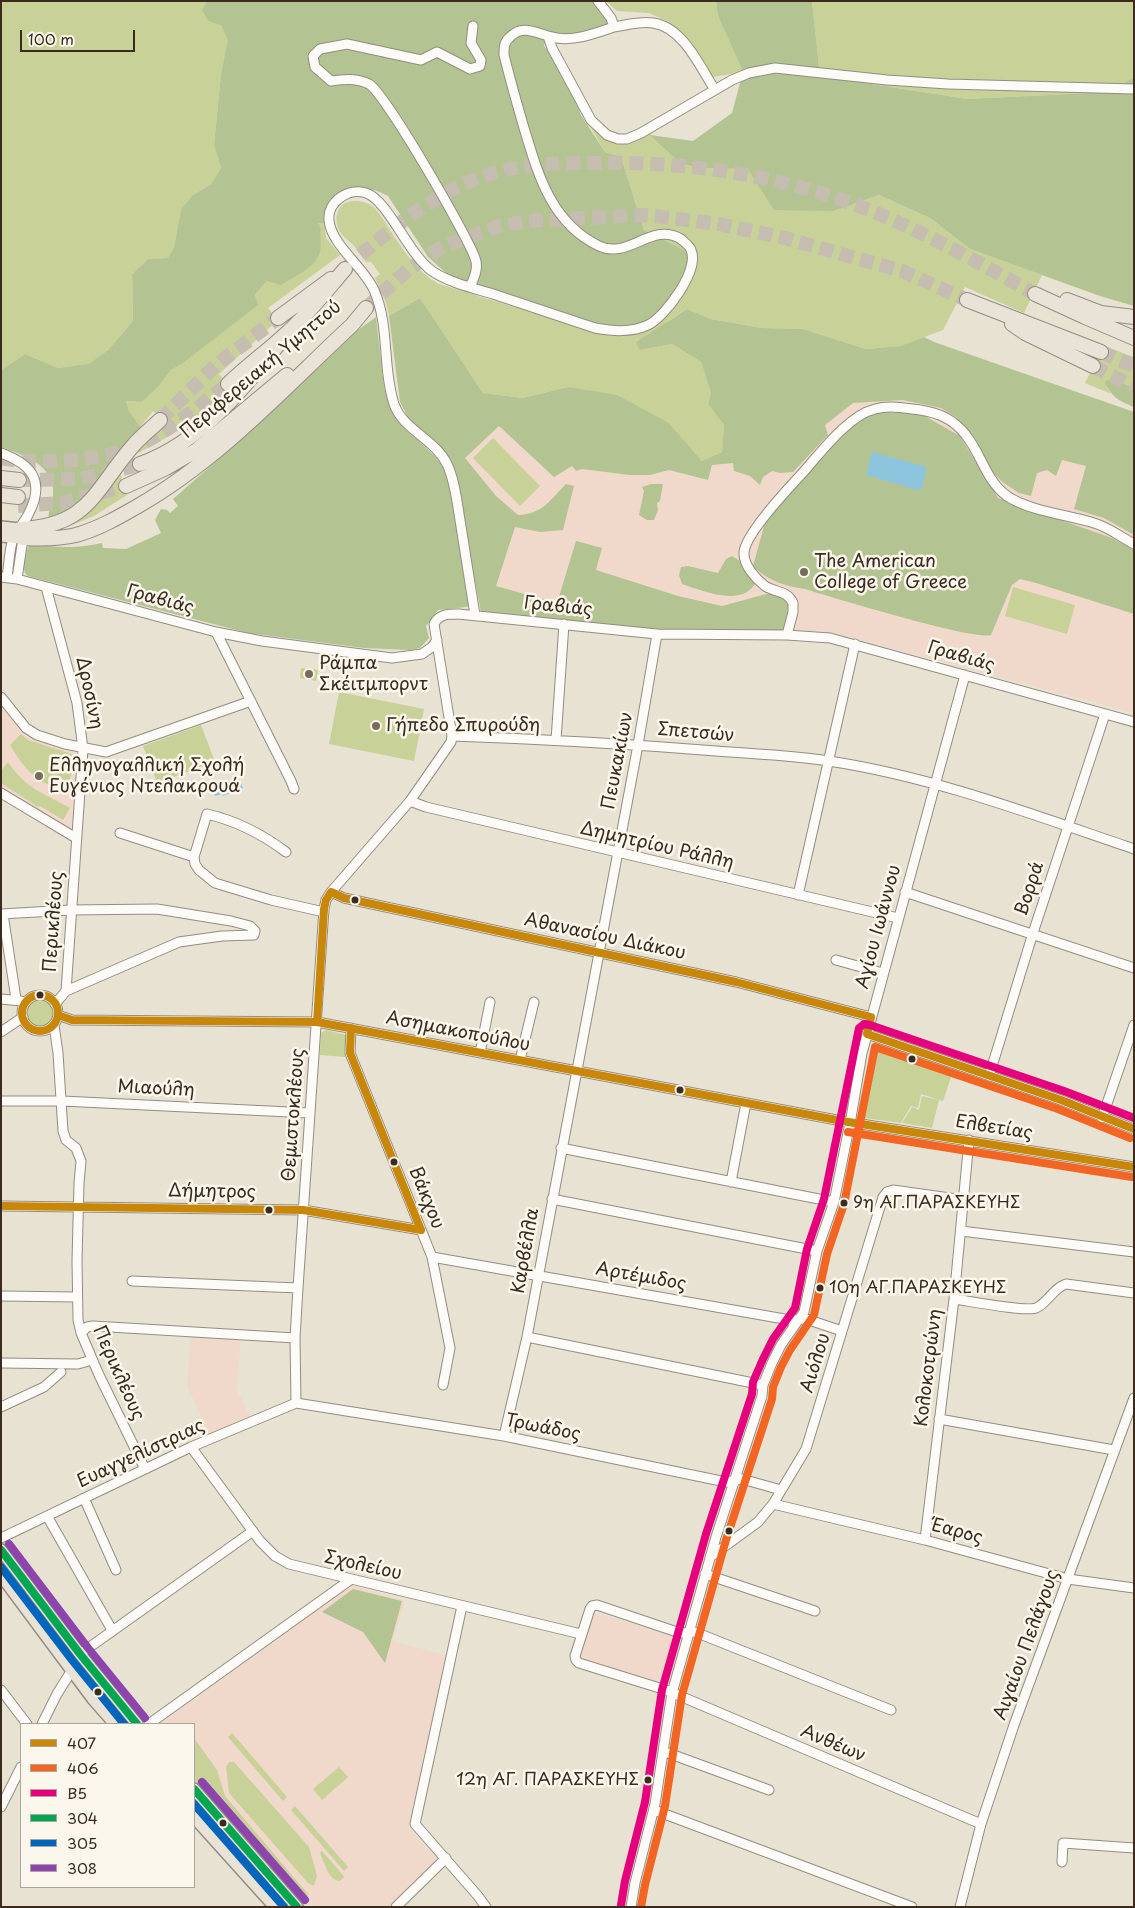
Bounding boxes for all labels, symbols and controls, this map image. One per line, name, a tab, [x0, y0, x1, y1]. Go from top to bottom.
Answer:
scale bar	[22, 20, 138, 52]
text: 100 m	[28, 27, 74, 50]
street label: Περιφερειακή Υμηττού	[176, 296, 346, 444]
place label: The American College of Greece	[814, 551, 967, 594]
marker: The American College of Greece	[798, 566, 810, 578]
street label: Γραβιάς	[124, 581, 196, 619]
street label: Γραβιάς	[523, 593, 593, 621]
street label: Γραβιάς	[925, 637, 997, 677]
place label: Ράμπα Σκέιτμπορντ	[319, 653, 429, 696]
street label: Δροσίνη	[71, 655, 107, 731]
marker: Ράμπα Σκέιτμπορντ	[303, 668, 315, 680]
street label: Πευκακίων	[598, 710, 638, 812]
place label: Γήπεδο Σπυρούδη	[386, 715, 540, 737]
street label: Σπετσών	[657, 719, 735, 747]
marker: Γήπεδο Σπυρούδη	[370, 720, 382, 732]
place label: Ελληνογαλλική Σχολή Ευγένιος Ντελακρουά	[49, 755, 244, 798]
marker: Ελληνογαλλική Σχολή Ευγένιος Ντελακρουά	[33, 770, 45, 782]
street label: Δημητρίου Ράλλη	[578, 818, 736, 874]
street label: Βορρά	[1011, 859, 1049, 919]
street label: Αγίου Ιωάννου	[852, 863, 906, 991]
street label: Περικλέους	[40, 871, 68, 973]
unlabelled marker	[350, 895, 360, 905]
street label: Αθανασίου Διάκου	[522, 909, 688, 965]
unlabelled marker	[35, 990, 45, 1000]
street label: Ασημακοπούλου	[384, 1007, 532, 1057]
street label: Θεμιστοκλέους	[279, 1048, 309, 1182]
unlabelled marker	[907, 1054, 917, 1064]
street label: Μιαούλη	[117, 1076, 195, 1102]
unlabelled marker	[675, 1085, 685, 1095]
street label: Ελβετίας	[954, 1111, 1034, 1145]
unlabelled marker	[389, 1157, 399, 1167]
street label: Βάκχου	[404, 1164, 448, 1232]
street label: Δήμητρος	[168, 1180, 256, 1204]
place label: 9η ΑΓ.ΠΑΡΑΣΚΕΥΗΣ	[853, 1193, 1020, 1213]
marker: 9η ΑΓ.ΠΑΡΑΣΚΕΥΗΣ	[839, 1198, 849, 1208]
unlabelled marker	[264, 1205, 274, 1215]
street label: Καρβέλλα	[508, 1207, 544, 1295]
street label: Αρτέμιδος	[594, 1258, 688, 1296]
place label: 10η ΑΓ.ΠΑΡΑΣΚΕΥΗΣ	[829, 1278, 1007, 1298]
marker: 10η ΑΓ.ΠΑΡΑΣΚΕΥΗΣ	[815, 1283, 825, 1293]
street label: Κολοκοτρώνη	[911, 1308, 947, 1428]
street label: Περικλέους	[87, 1322, 149, 1424]
street label: Αιόλου	[797, 1331, 835, 1395]
street label: Τρωάδος	[504, 1410, 582, 1446]
street label: Ευαγγελίστριας	[74, 1415, 208, 1493]
street label: Έαρος	[929, 1515, 985, 1549]
unlabelled marker	[724, 1526, 734, 1536]
street label: Σχολείου	[322, 1547, 404, 1585]
street label: Αιγαίου Πελάγους	[990, 1567, 1064, 1723]
unlabelled marker	[93, 1687, 103, 1697]
street label: Ανθέων	[797, 1721, 869, 1767]
legend	[20, 1723, 195, 1888]
text: 407	[67, 1731, 96, 1754]
text: 406	[67, 1756, 98, 1779]
place label: 12η ΑΓ. ΠΑΡΑΣΚΕΥΗΣ	[456, 1770, 639, 1790]
marker: 12η ΑΓ. ΠΑΡΑΣΚΕΥΗΣ	[643, 1775, 653, 1785]
text: Β5	[67, 1781, 87, 1804]
text: 304	[67, 1806, 98, 1829]
unlabelled marker	[218, 1818, 228, 1828]
text: 305	[67, 1831, 97, 1854]
text: 308	[67, 1856, 97, 1879]

